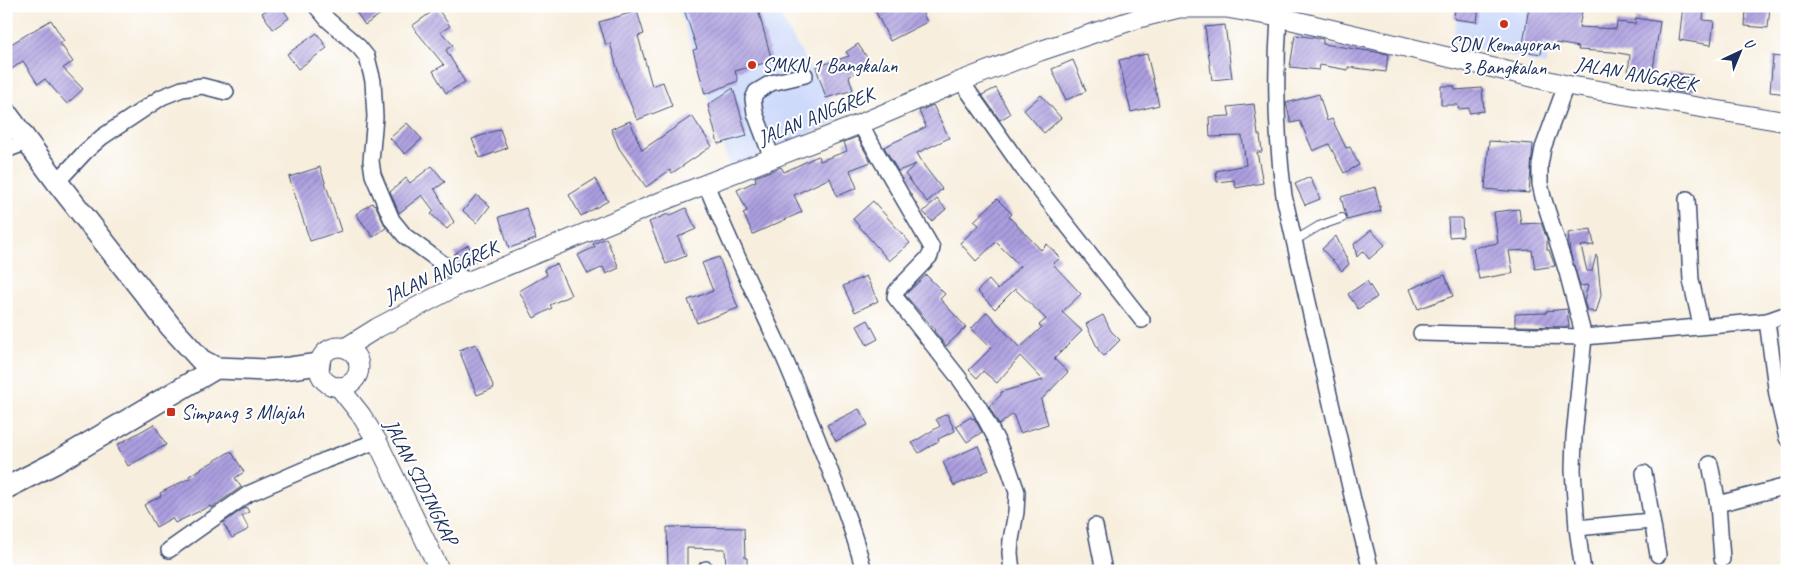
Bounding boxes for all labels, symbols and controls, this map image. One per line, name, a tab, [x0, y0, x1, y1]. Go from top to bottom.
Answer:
marker: SDN Kemayoran 3 Bangkalan	[1498, 18, 1510, 30]
north arrow	[1716, 28, 1766, 78]
place label: SDN Kemayoran 3 Bangkalan	[1448, 32, 1561, 80]
text: U	[1740, 35, 1759, 54]
street label: JALAN ANGGREK	[1572, 51, 1702, 97]
place label: SMKN 1 Bangkalan	[762, 53, 899, 78]
marker: SMKN 1 Bangkalan	[746, 59, 758, 71]
street label: JALAN ANGGREK	[754, 80, 880, 151]
street label: JALAN ANGGREK	[379, 233, 505, 310]
place label: Simpang 3 Mlajah	[181, 400, 305, 425]
marker: Simpang 3 Mlajah	[165, 406, 177, 418]
street label: JALAN SIDINGKAP	[378, 414, 465, 551]

